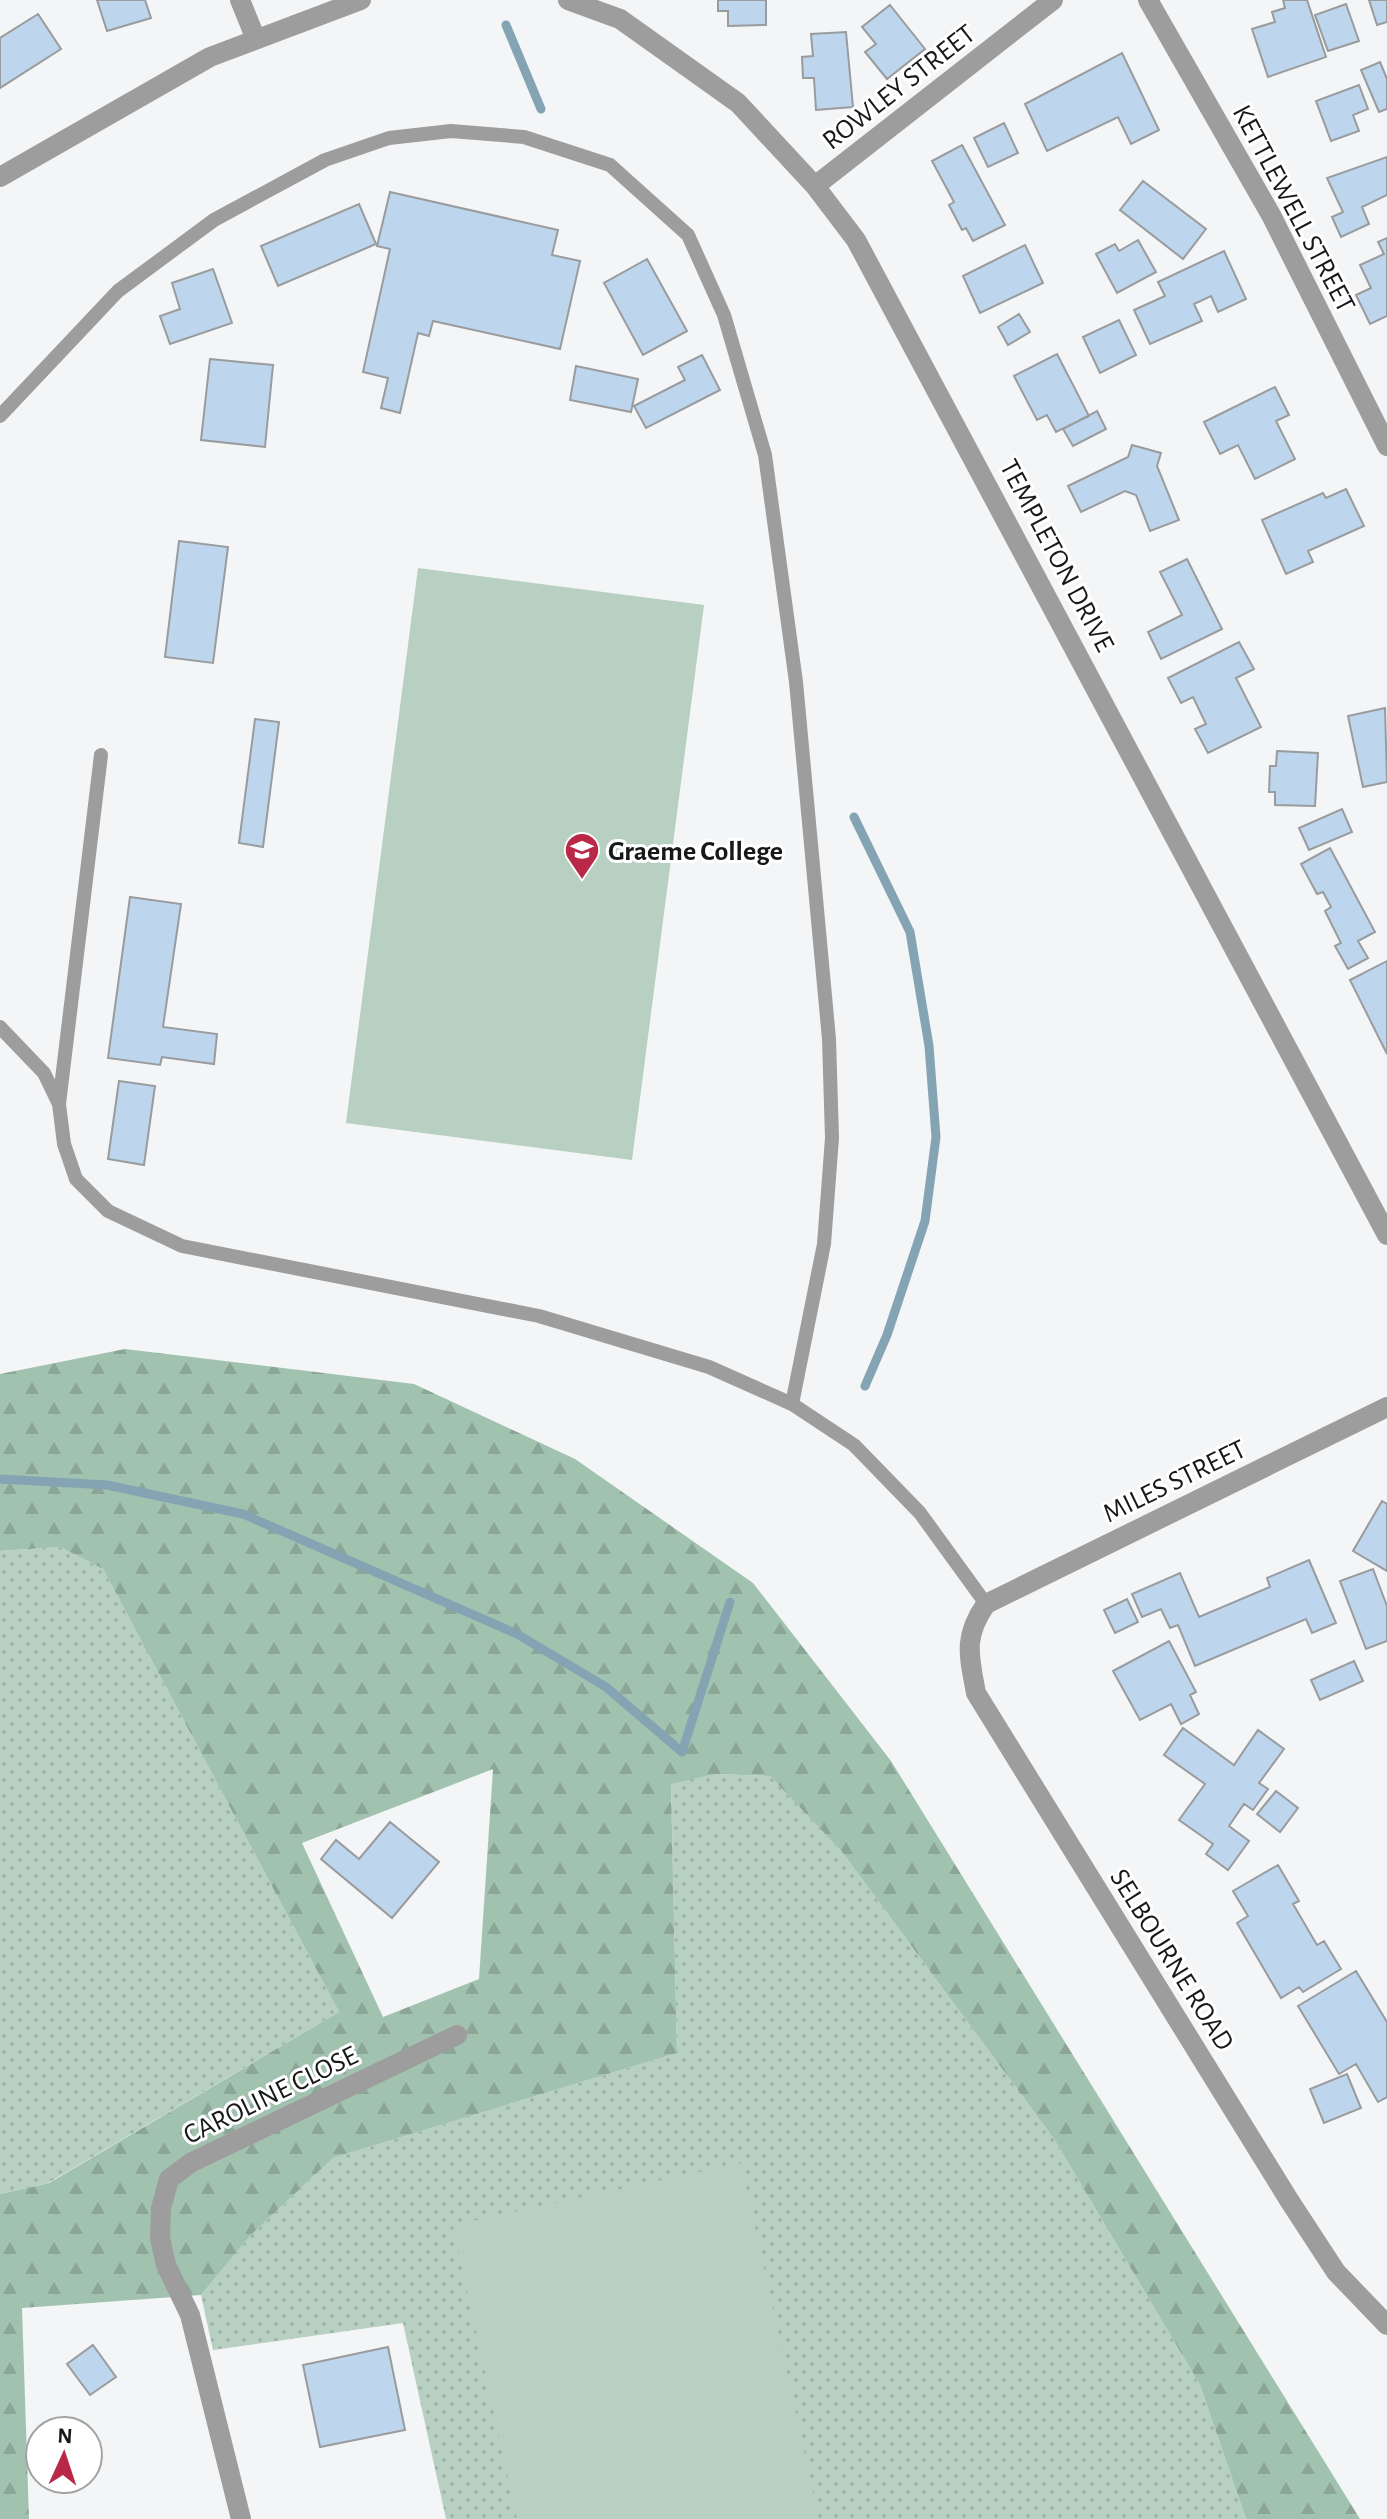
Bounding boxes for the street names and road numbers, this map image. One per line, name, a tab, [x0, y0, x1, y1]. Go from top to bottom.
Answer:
street label: ROWLEY STREET	[818, 19, 981, 156]
street label: KETTLEWELL STREET	[1227, 101, 1360, 318]
street label: TEMPLETON DRIVE	[994, 455, 1119, 657]
street label: MILES STREET	[1099, 1435, 1251, 1528]
street label: SELBOURNE ROAD	[1104, 1864, 1238, 2056]
street label: CAROLINE CLOSE	[179, 2042, 362, 2150]

